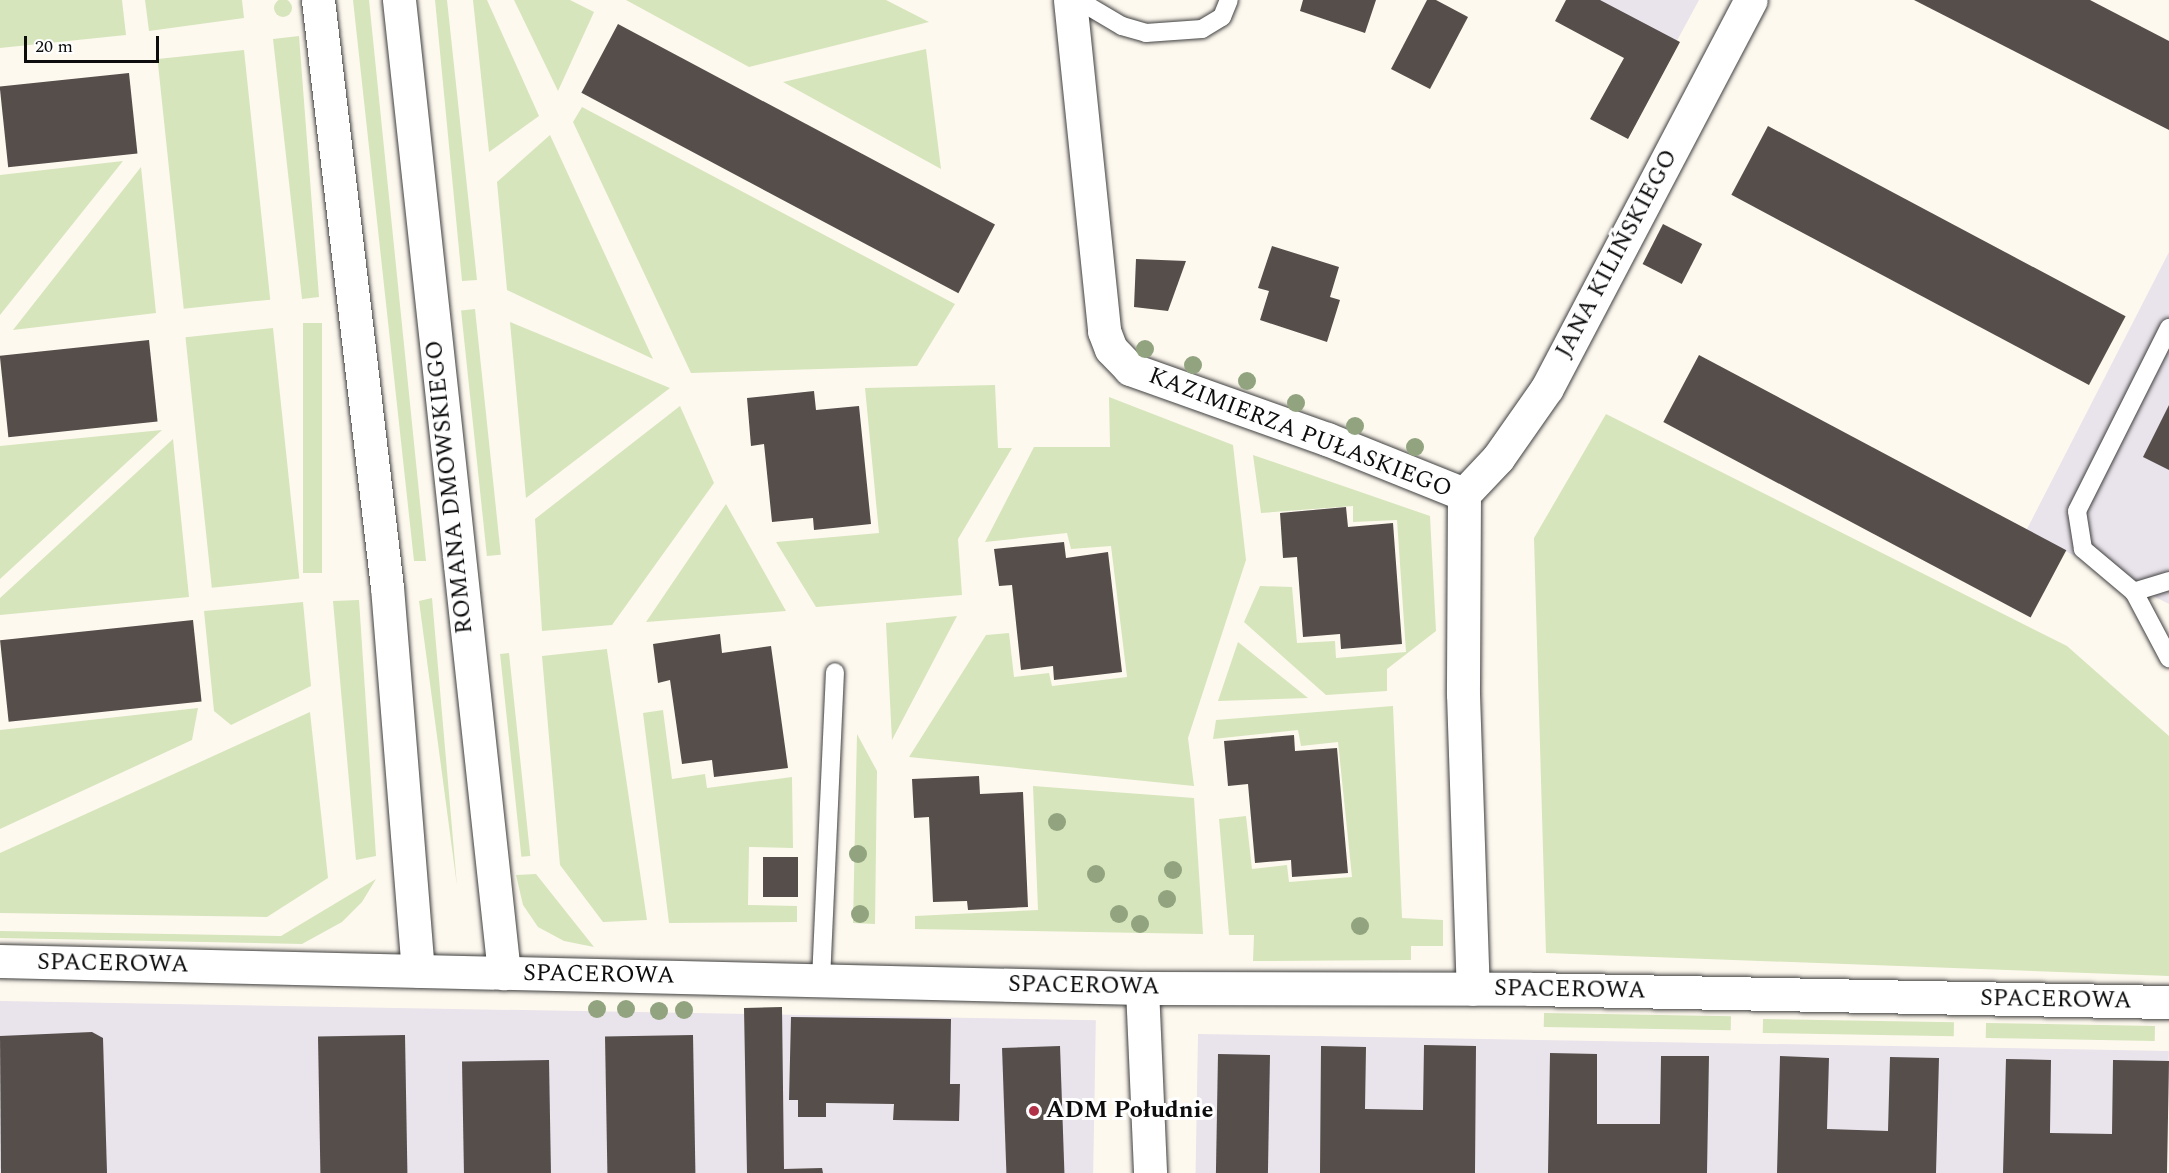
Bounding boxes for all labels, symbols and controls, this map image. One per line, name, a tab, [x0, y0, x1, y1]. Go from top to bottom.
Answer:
scale bar	[27, 24, 162, 62]
text: 20 m	[35, 33, 73, 60]
street label: JANA KILIŃSKIEGO	[1550, 145, 1684, 363]
street label: ROMANA DMOWSKIEGO	[420, 339, 480, 635]
street label: KAZIMIERZA PUŁASKIEGO	[1144, 362, 1456, 504]
street label: SPACEROWA	[37, 948, 189, 980]
street label: SPACEROWA	[523, 959, 675, 991]
street label: SPACEROWA	[1008, 970, 1160, 1002]
street label: SPACEROWA	[1494, 974, 1646, 1006]
street label: SPACEROWA	[1980, 984, 2132, 1016]
place label: ADM Południe	[1046, 1097, 1214, 1125]
marker: ADM Południe	[1027, 1104, 1041, 1118]

